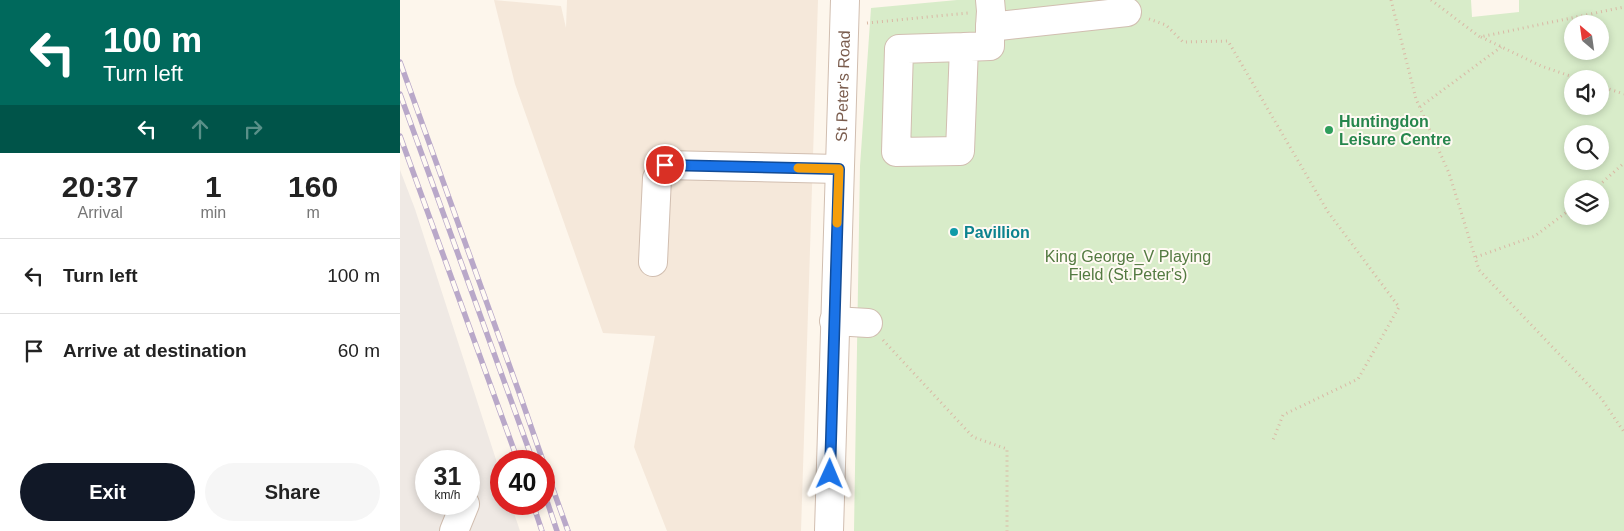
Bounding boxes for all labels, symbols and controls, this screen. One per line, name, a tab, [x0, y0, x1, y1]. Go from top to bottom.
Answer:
north arrow	[1564, 15, 1609, 60]
map controls	[1564, 15, 1609, 225]
icon: left	[20, 20, 85, 85]
text: 100 m	[103, 20, 202, 59]
street label: St Peter's Road	[833, 30, 853, 142]
text: Turn left	[103, 61, 183, 86]
button: sound	[1564, 70, 1609, 115]
place label: Huntingdon Leisure Centre	[1339, 113, 1451, 148]
icon: left	[133, 115, 161, 143]
icon: ahead	[186, 115, 214, 143]
icon: right	[239, 115, 267, 143]
marker: Huntingdon Leisure Centre	[1323, 124, 1335, 136]
button: search	[1564, 125, 1609, 170]
pin	[644, 144, 686, 186]
icon: arrive	[651, 151, 679, 179]
text: 20:37	[62, 170, 139, 203]
text: 1	[205, 170, 222, 203]
text: 160	[288, 170, 338, 203]
button: layers	[1564, 180, 1609, 225]
text: Arrival	[78, 204, 123, 221]
text: min	[200, 204, 226, 221]
text: m	[306, 204, 320, 221]
place label: Pavillion	[964, 224, 1030, 241]
marker: Pavillion	[948, 226, 960, 238]
park label: King George_V Playing Field (St.Peter's)	[1045, 248, 1211, 283]
icon: left	[20, 262, 48, 290]
text: Turn left	[63, 265, 138, 286]
text: 100 m	[327, 265, 380, 286]
icon: arrive	[20, 337, 48, 365]
text: Arrive at destination	[63, 340, 247, 361]
text: 60 m	[338, 340, 380, 361]
position arrow	[803, 447, 855, 499]
speed limit sign: 40	[490, 450, 555, 515]
text: 31	[434, 462, 461, 490]
button: Exit	[20, 463, 195, 521]
button: Share	[205, 463, 380, 521]
text: km/h	[434, 488, 461, 502]

